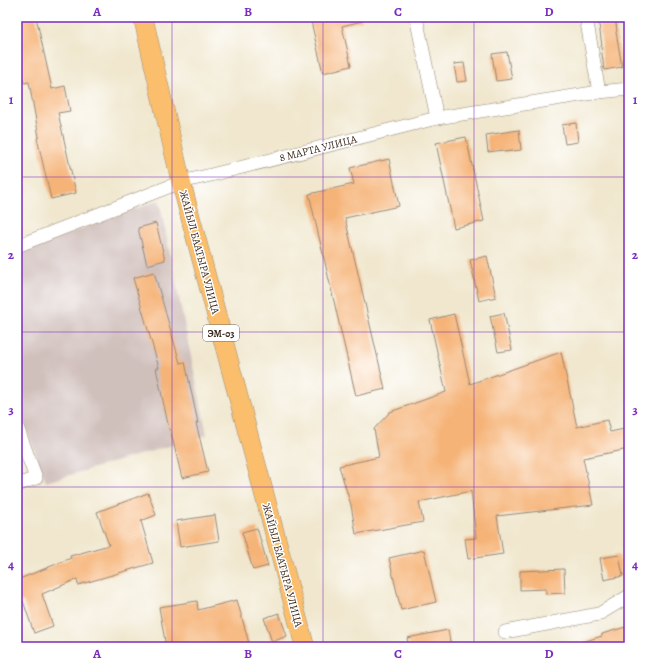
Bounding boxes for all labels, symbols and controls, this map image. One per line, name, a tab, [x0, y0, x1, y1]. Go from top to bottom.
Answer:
text: A	[92, 3, 102, 20]
text: B	[244, 3, 252, 20]
text: C	[394, 3, 402, 20]
text: D	[544, 3, 554, 20]
text: 1	[9, 91, 14, 108]
text: 1	[633, 91, 638, 108]
street label: 8 МАРТА УЛИЦА	[278, 131, 359, 165]
street label: ЖАЙЫЛ БААТЫРА УЛИЦА	[176, 189, 223, 316]
text: 2	[8, 246, 15, 263]
text: 2	[632, 246, 639, 263]
road number: ЭМ-03	[203, 325, 239, 341]
text: 3	[8, 401, 14, 418]
text: 3	[632, 401, 638, 418]
street label: ЖАЙЫЛ БААТЫРА УЛИЦА	[259, 502, 306, 629]
text: 4	[8, 556, 14, 573]
text: 4	[632, 556, 638, 573]
text: A	[92, 645, 102, 662]
text: B	[244, 645, 252, 662]
text: C	[394, 645, 402, 662]
text: D	[544, 645, 554, 662]

